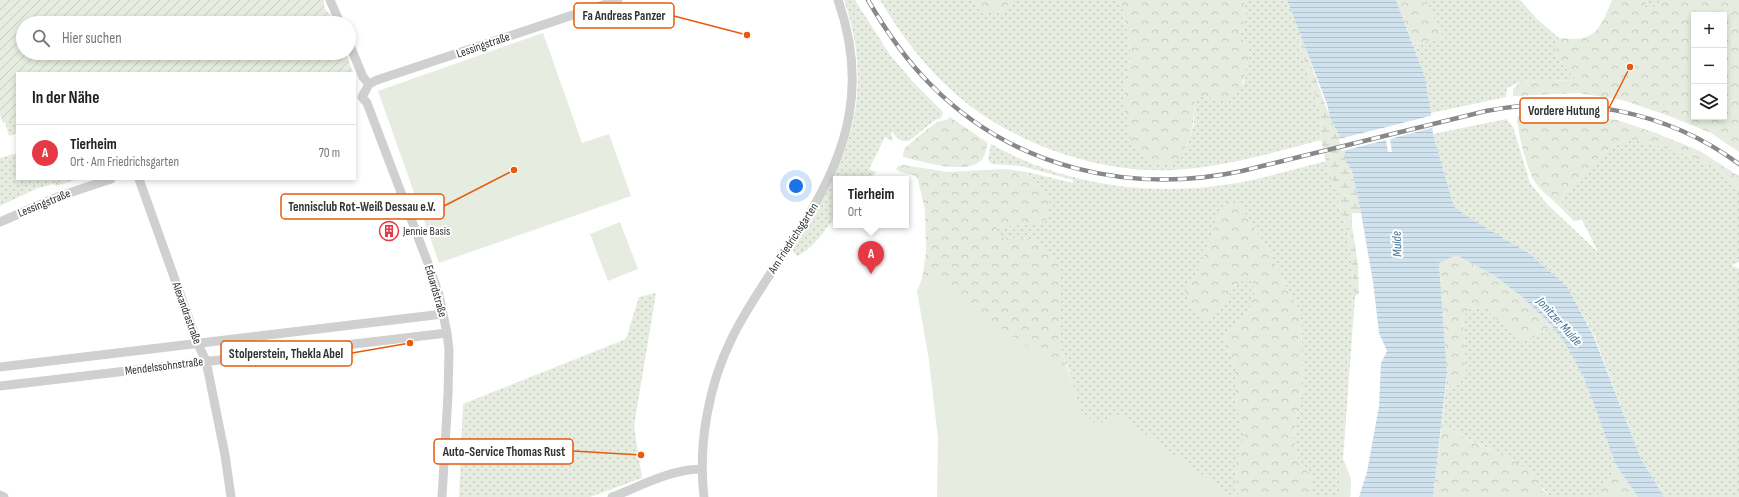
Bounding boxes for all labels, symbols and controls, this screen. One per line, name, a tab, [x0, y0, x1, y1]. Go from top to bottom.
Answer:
callout: Fa Andreas Panzer	[574, 3, 674, 28]
text: Fa Andreas Panzer	[582, 8, 666, 24]
map controls	[1691, 12, 1727, 120]
button: +	[1691, 12, 1727, 48]
search box	[16, 16, 356, 60]
icon: search	[30, 27, 52, 49]
text: Hier suchen	[62, 29, 122, 48]
street label: Lessingstraße	[454, 29, 512, 62]
button: −	[1691, 48, 1727, 84]
button: layers	[1691, 84, 1727, 120]
text: In der Nähe	[32, 88, 99, 108]
callout: Vordere Hutung	[1520, 98, 1608, 123]
text: Vordere Hutung	[1528, 103, 1600, 119]
text: Tierheim	[70, 135, 117, 154]
text: A	[42, 145, 48, 161]
text: 70 m	[319, 145, 340, 161]
text: Ort · Am Friedrichsgarten	[70, 154, 179, 170]
your location	[786, 176, 806, 196]
popup	[833, 176, 909, 228]
text: Tierheim	[848, 185, 894, 204]
street label: Lessingstraße	[16, 186, 73, 221]
callout: Tennisclub Rot-Weiß Dessau e.V.	[281, 194, 444, 219]
text: Tennisclub Rot-Weiß Dessau e.V.	[288, 199, 436, 215]
street label: Am Friedrichsgarten	[764, 200, 822, 277]
text: Ort	[848, 204, 862, 220]
building icon: Jennie Basis	[378, 220, 400, 242]
place label: Jennie Basis	[402, 224, 450, 239]
water label: Mulde	[1389, 231, 1405, 257]
pin: A	[858, 241, 884, 274]
street label: Eduardstraße	[421, 263, 450, 319]
street label: Alexandrastraße	[168, 279, 205, 346]
water label: Jonitzer Mulde	[1532, 293, 1585, 350]
callout: Stolperstein, Thekla Abel	[221, 341, 352, 366]
text: Stolperstein, Thekla Abel	[229, 346, 343, 362]
street label: Mendelssohnstraße	[124, 354, 204, 379]
callout: Auto-Service Thomas Rust	[434, 439, 573, 464]
text: Auto-Service Thomas Rust	[442, 444, 566, 460]

